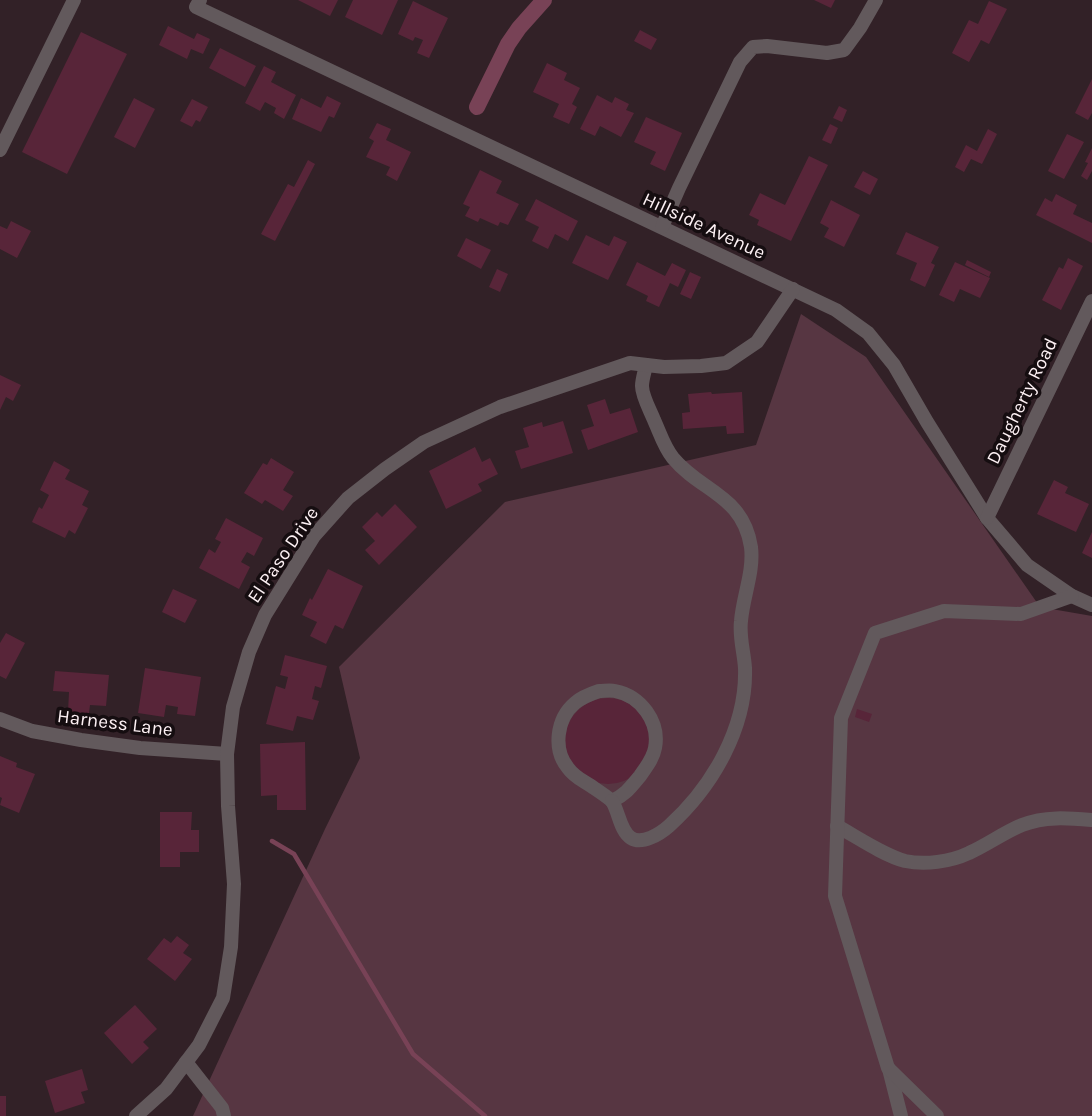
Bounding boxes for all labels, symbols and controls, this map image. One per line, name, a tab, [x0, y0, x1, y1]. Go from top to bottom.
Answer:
street label: Hillside Avenue	[639, 188, 769, 264]
street label: Daugherty Road	[982, 334, 1062, 468]
street label: El Paso Drive	[243, 503, 323, 607]
street label: Harness Lane	[56, 705, 174, 741]

